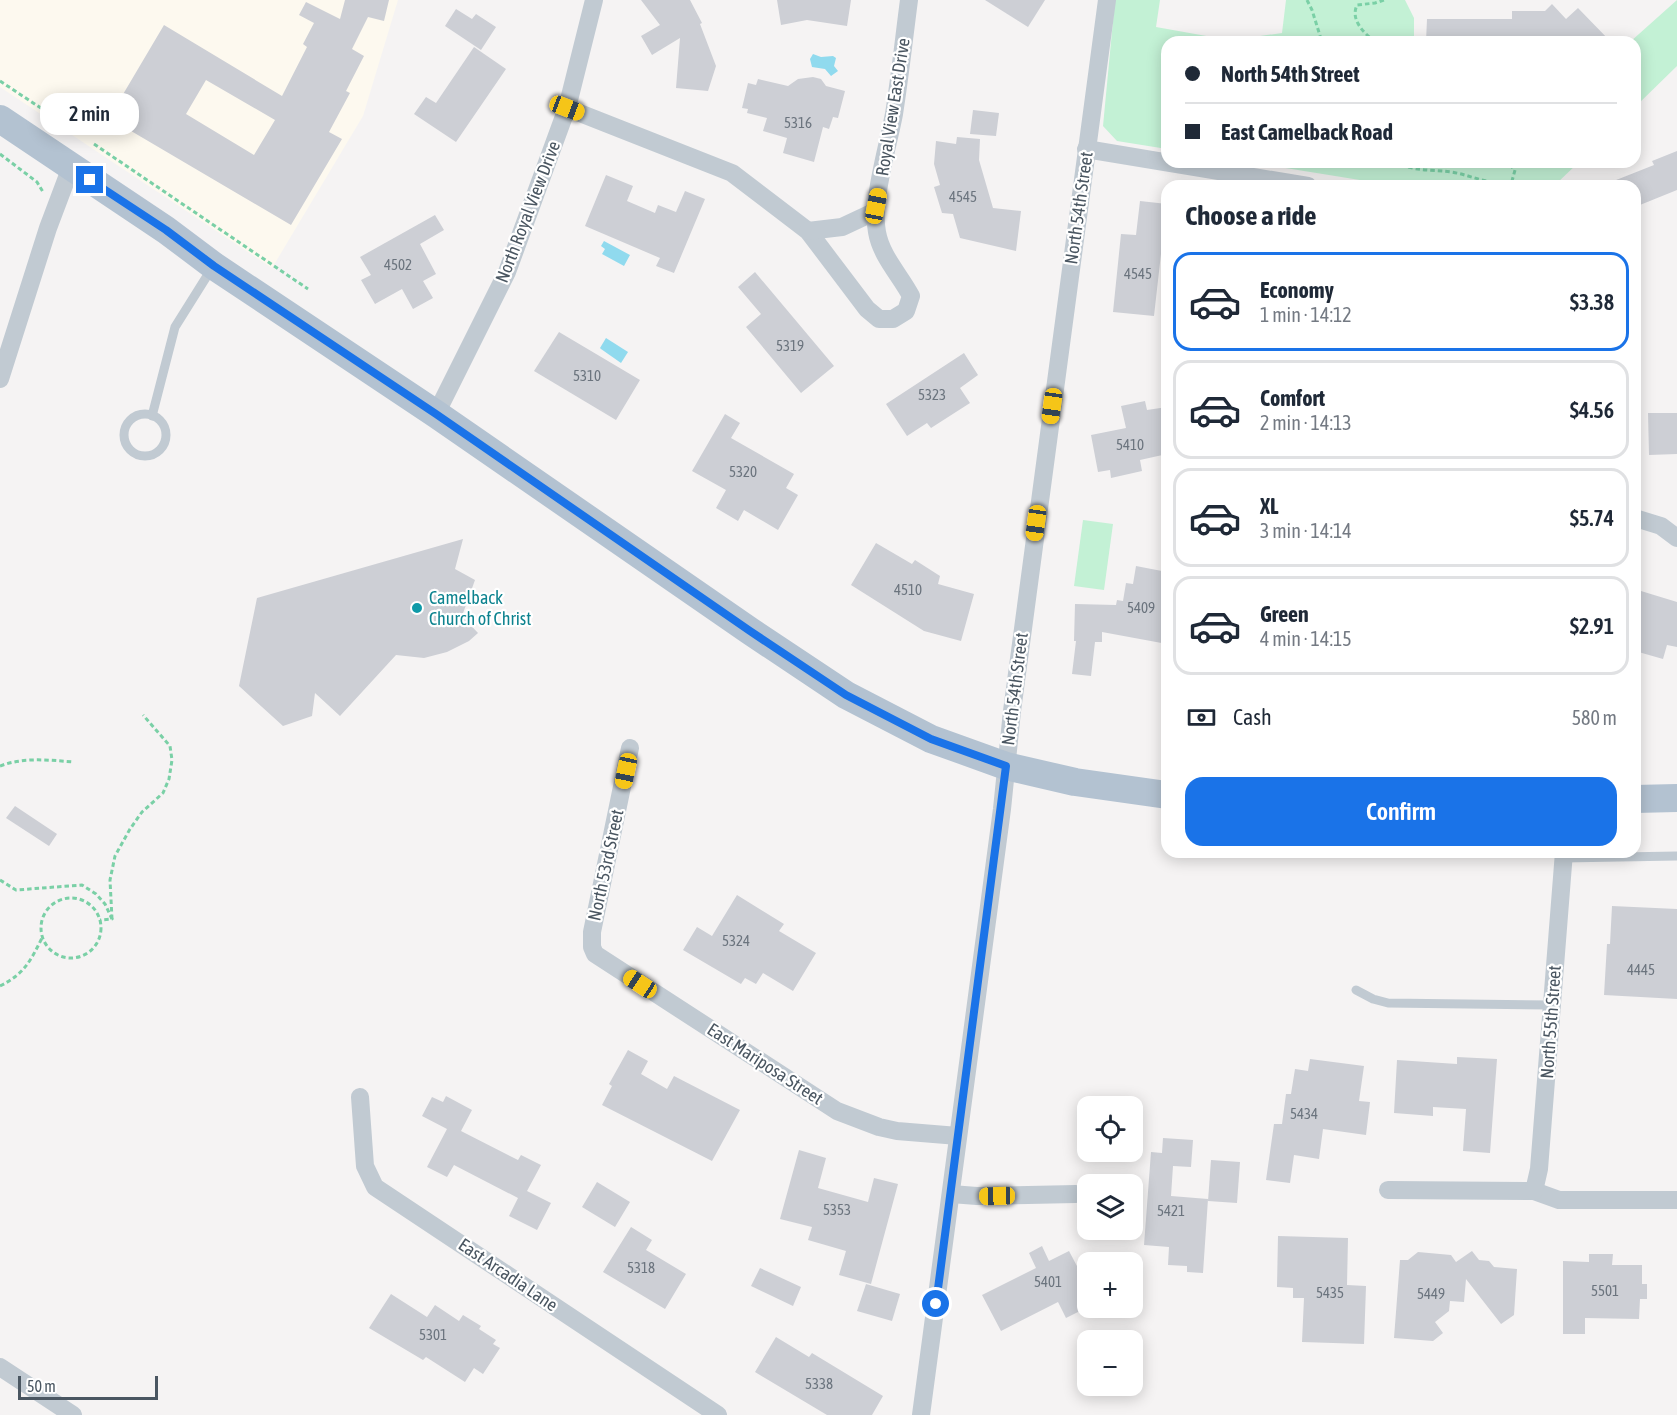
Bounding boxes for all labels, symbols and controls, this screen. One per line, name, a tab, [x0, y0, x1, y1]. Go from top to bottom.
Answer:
street label: Royal View East Drive	[871, 37, 914, 177]
text: North 54th Street	[1221, 61, 1360, 87]
callout: 2 min	[40, 93, 140, 135]
car	[547, 93, 587, 123]
text: 2 min	[69, 102, 110, 125]
house number: 5316	[784, 114, 812, 131]
text: East Camelback Road	[1221, 119, 1393, 145]
street label: North Royal View Drive	[491, 138, 564, 286]
street label: North 54th Street	[1060, 150, 1097, 266]
route end	[76, 166, 103, 193]
car	[864, 187, 888, 225]
house number: 4545	[949, 188, 977, 205]
text: Choose a ride	[1185, 200, 1317, 231]
house number: 4502	[384, 256, 412, 273]
house number: 4545	[1124, 265, 1152, 282]
icon: car	[1188, 275, 1242, 329]
text: Economy	[1260, 277, 1334, 303]
text: $3.38	[1570, 289, 1614, 315]
text: 1 min · 14:12	[1260, 303, 1352, 326]
house number: 5319	[776, 337, 804, 354]
house number: 5310	[573, 367, 601, 384]
icon: car	[1188, 383, 1242, 437]
text: Comfort	[1260, 385, 1325, 411]
house number: 5323	[918, 386, 946, 403]
car	[1041, 387, 1063, 425]
text: $4.56	[1570, 397, 1614, 423]
text: 2 min · 14:13	[1260, 411, 1352, 434]
house number: 5410	[1116, 436, 1144, 453]
house number: 5320	[729, 463, 757, 480]
icon: car	[1188, 491, 1242, 545]
text: XL	[1260, 493, 1278, 519]
car	[1025, 504, 1047, 542]
text: $5.74	[1570, 505, 1614, 531]
text: 3 min · 14:14	[1260, 519, 1352, 542]
house number: 4510	[894, 581, 922, 598]
place label: Camelback Church of Christ	[429, 587, 531, 629]
house number: 5409	[1127, 599, 1155, 616]
icon: car	[1188, 599, 1242, 653]
marker: Camelback Church of Christ	[410, 601, 424, 615]
text: Green	[1260, 601, 1309, 627]
text: $2.91	[1570, 613, 1614, 639]
text: 4 min · 14:15	[1260, 627, 1352, 650]
street label: North 54th Street	[997, 631, 1032, 746]
icon: cash	[1185, 701, 1218, 734]
text: Cash	[1233, 704, 1272, 730]
text: 580 m	[1572, 706, 1617, 729]
car	[613, 752, 639, 790]
button: Confirm	[1185, 777, 1617, 846]
street label: North 53rd Street	[583, 807, 628, 922]
house number: 5324	[722, 932, 750, 949]
house number: 4445	[1627, 961, 1655, 978]
street label: North 55th Street	[1536, 965, 1565, 1079]
car	[620, 967, 660, 1001]
street label: East Mariposa Street	[704, 1018, 827, 1109]
map controls	[1077, 1096, 1143, 1396]
button: locate	[1077, 1096, 1143, 1162]
house number: 5434	[1290, 1105, 1318, 1122]
button: layers	[1077, 1174, 1143, 1240]
car	[979, 1187, 1015, 1205]
house number: 5353	[823, 1201, 851, 1218]
house number: 5421	[1157, 1202, 1185, 1219]
street label: East Arcadia Lane	[455, 1234, 562, 1315]
button: +	[1077, 1252, 1143, 1318]
house number: 5318	[627, 1259, 655, 1276]
house number: 5401	[1034, 1273, 1062, 1290]
house number: 5501	[1591, 1282, 1619, 1299]
house number: 5435	[1316, 1284, 1344, 1301]
house number: 5449	[1417, 1285, 1445, 1302]
route start	[922, 1290, 949, 1317]
house number: 5301	[419, 1326, 447, 1343]
button: −	[1077, 1330, 1143, 1396]
scale bar	[18, 1373, 158, 1400]
house number: 5338	[805, 1375, 833, 1392]
text: 50 m	[27, 1377, 56, 1395]

